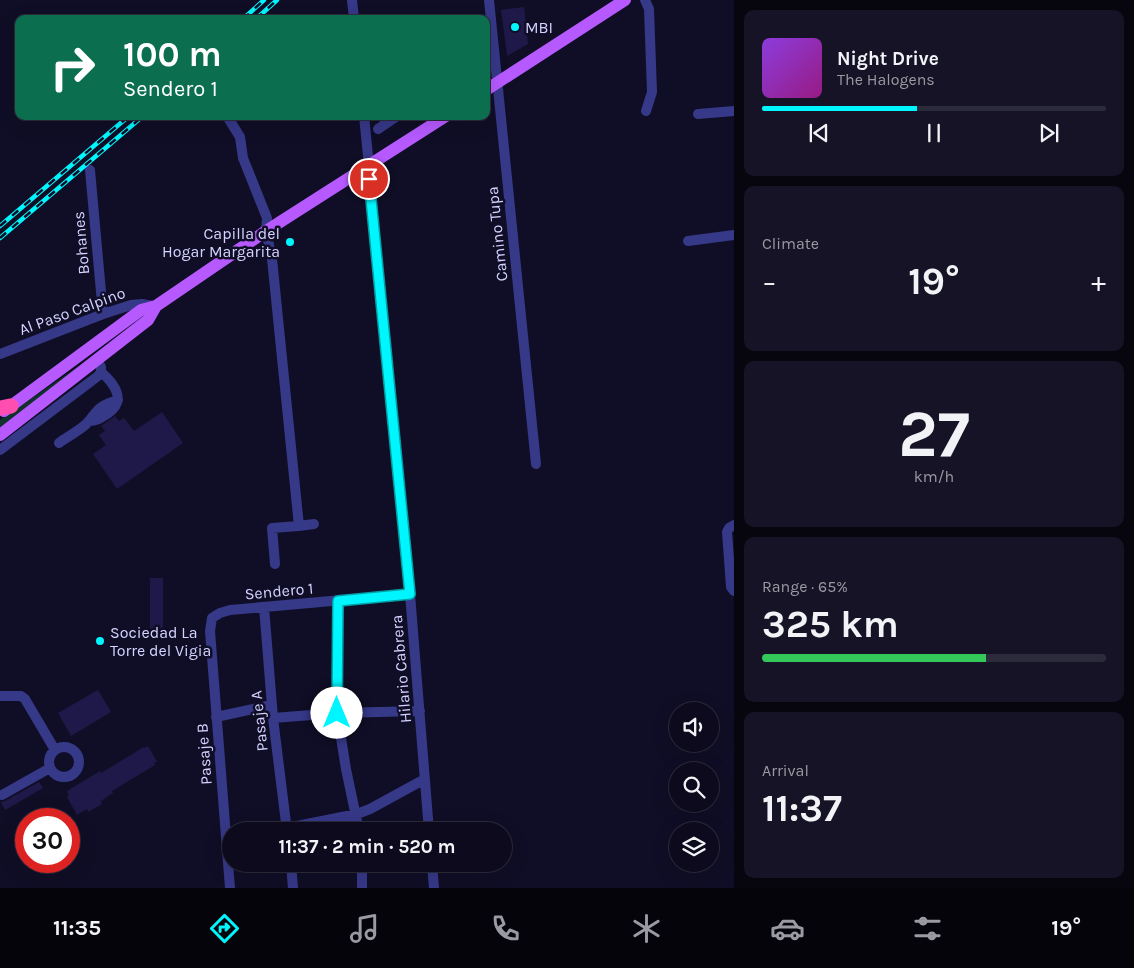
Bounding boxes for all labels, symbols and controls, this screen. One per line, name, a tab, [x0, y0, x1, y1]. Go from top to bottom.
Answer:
place label: MBI	[525, 18, 553, 37]
marker: MBI	[509, 21, 521, 33]
text: 100 m	[123, 34, 222, 75]
icon: right	[40, 35, 105, 100]
text: Night Drive	[837, 48, 939, 70]
text: The Halogens	[837, 70, 935, 89]
text: Sendero 1	[123, 76, 218, 102]
icon: previous	[805, 119, 833, 147]
icon: pause	[920, 119, 948, 147]
icon: next	[1035, 119, 1063, 147]
pin	[348, 158, 390, 200]
icon: arrive	[355, 165, 383, 193]
street label: Camino Tupa	[483, 186, 511, 282]
street label: Bohanes	[69, 211, 93, 275]
place label: Capilla del Hogar Margarita	[162, 224, 280, 261]
text: Climate	[762, 234, 819, 253]
marker: Capilla del Hogar Margarita	[284, 236, 296, 248]
text: 19°	[908, 259, 960, 304]
text: −	[762, 265, 777, 298]
text: +	[1091, 265, 1106, 298]
street label: Al Paso Calpino	[16, 283, 128, 339]
text: 27	[898, 396, 970, 472]
text: km/h	[914, 467, 954, 486]
text: Range · 65%	[762, 577, 848, 596]
street label: Sendero 1	[244, 579, 314, 603]
text: 325 km	[762, 602, 899, 647]
street label: Hilario Cabrera	[387, 614, 415, 724]
place label: Sociedad La Torre del Vigia	[110, 623, 211, 660]
marker: Sociedad La Torre del Vigia	[94, 635, 106, 647]
position arrow	[310, 686, 362, 738]
street label: Pasaje A	[246, 690, 272, 752]
map controls	[669, 702, 719, 872]
button: sound	[669, 702, 719, 752]
street label: Pasaje B	[192, 722, 216, 786]
text: Arrival	[762, 761, 809, 780]
button: search	[669, 762, 719, 812]
text: 11:37	[762, 786, 842, 831]
speed limit sign: 30	[15, 808, 80, 873]
button: layers	[669, 822, 719, 872]
text: 11:37 · 2 min · 520 m	[278, 836, 456, 858]
icon: directions	[207, 911, 242, 946]
icon: music	[347, 911, 382, 946]
icon: phone	[488, 911, 523, 946]
icon: climate	[629, 911, 664, 946]
icon: car	[770, 911, 805, 946]
icon: filters	[910, 911, 945, 946]
text: 11:35	[53, 915, 101, 941]
text: 19°	[1051, 915, 1081, 941]

